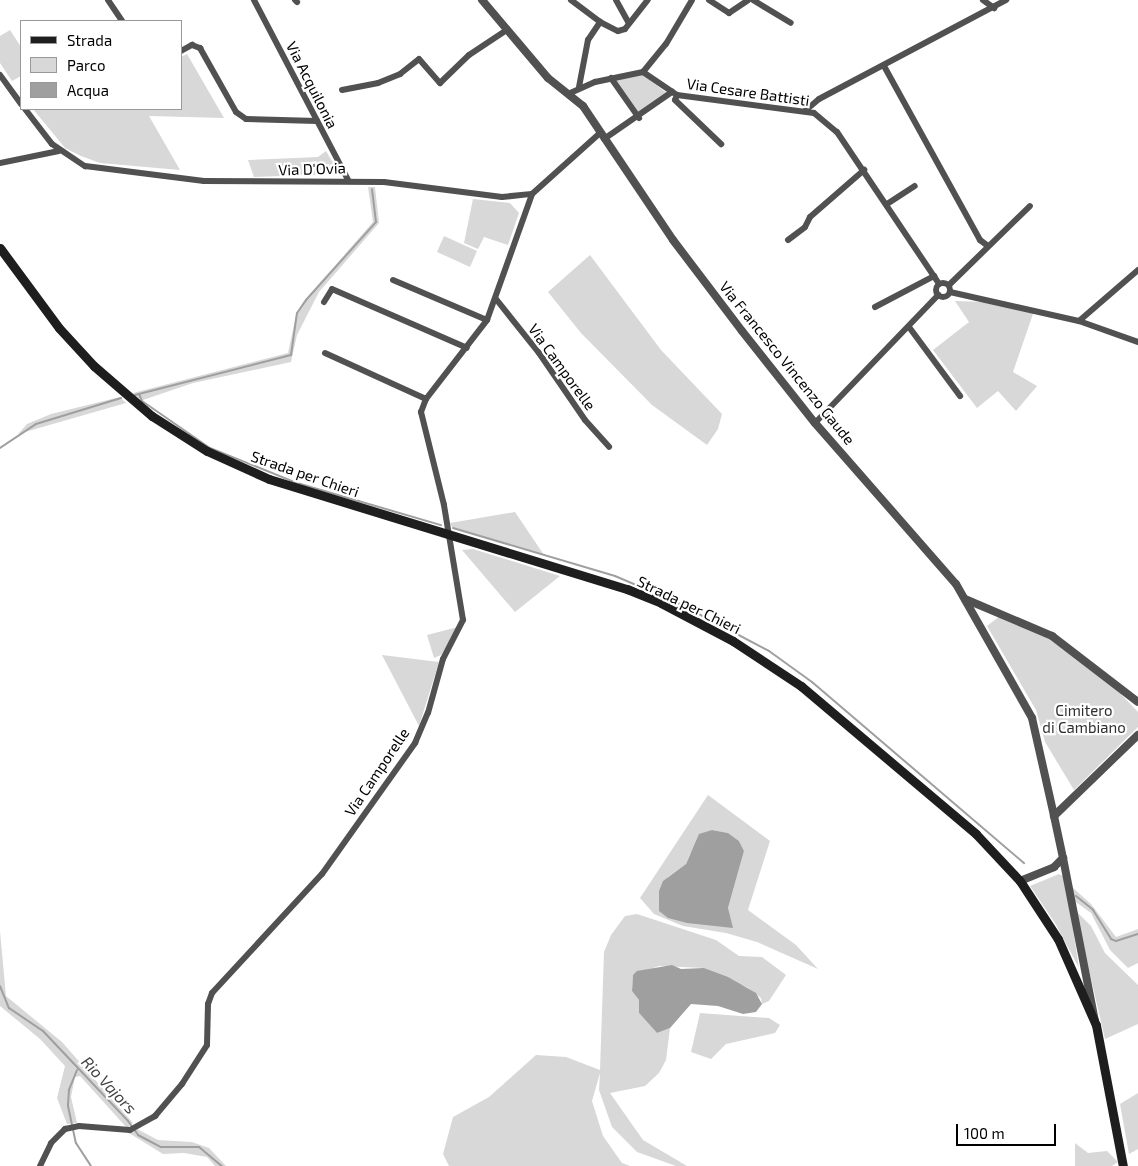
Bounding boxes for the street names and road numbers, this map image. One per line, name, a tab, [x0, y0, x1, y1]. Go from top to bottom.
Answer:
street label: Via Acquilonia	[282, 38, 342, 132]
street label: Via Cesare Battisti	[685, 74, 811, 110]
street label: Via D'Ovia	[278, 159, 346, 179]
street label: Via Francesco Vincenzo Gaude	[715, 278, 859, 448]
street label: Via Camporelle	[525, 320, 599, 414]
street label: Strada per Chieri	[248, 447, 362, 501]
street label: Strada per Chieri	[634, 572, 744, 638]
street label: Via Camporelle	[341, 725, 413, 819]

